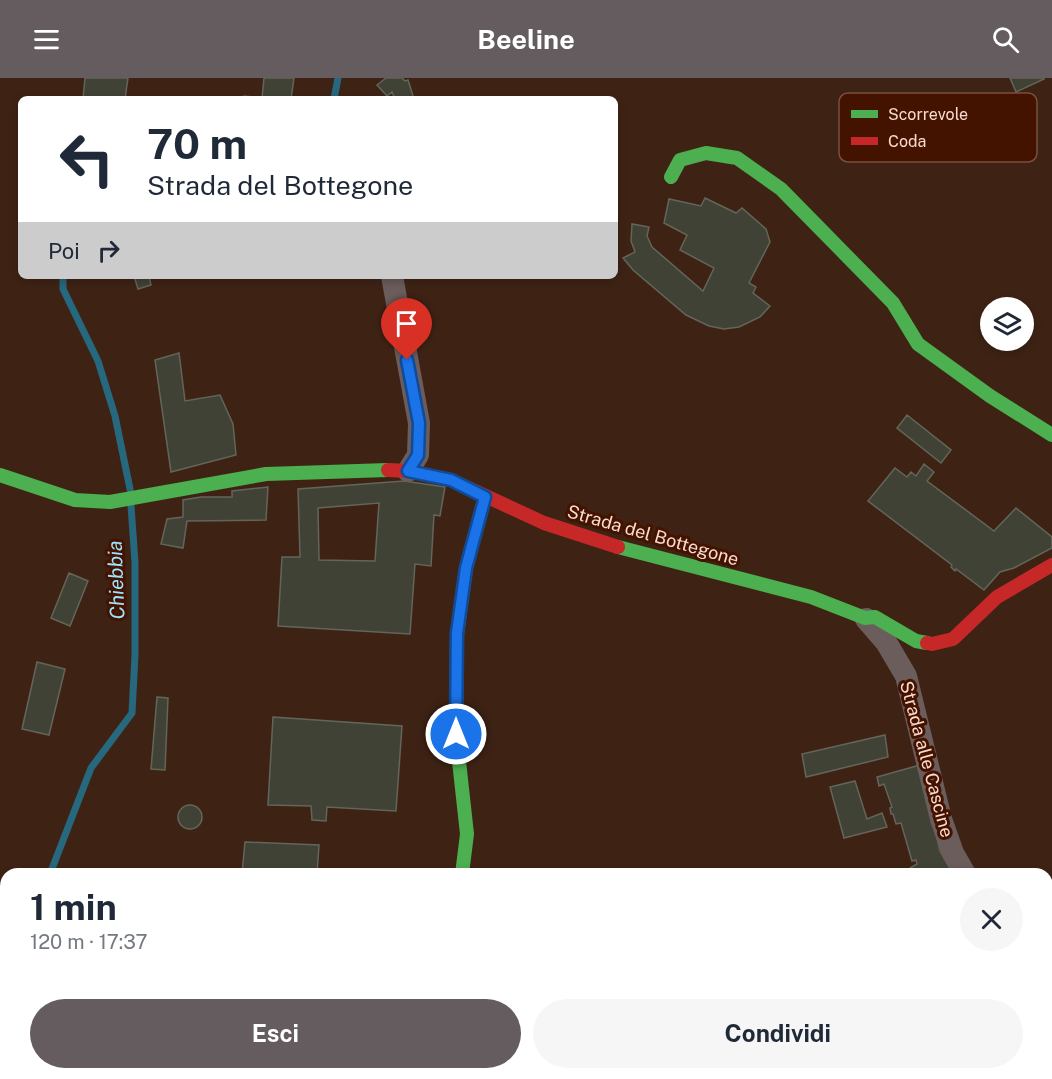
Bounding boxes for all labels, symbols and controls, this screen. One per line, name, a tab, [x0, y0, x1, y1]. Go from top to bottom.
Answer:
icon: menu	[30, 23, 63, 56]
text: Beeline	[477, 23, 575, 55]
icon: search	[989, 23, 1022, 56]
legend	[839, 93, 1037, 162]
text: Scorrevole	[888, 105, 968, 124]
text: 70 m	[147, 119, 247, 168]
icon: left	[48, 120, 126, 198]
text: Coda	[888, 132, 926, 151]
text: Strada del Bottegone	[147, 169, 413, 201]
icon: right	[92, 234, 125, 267]
text: Poi	[48, 238, 80, 264]
map controls	[980, 297, 1034, 351]
button: layers	[980, 297, 1034, 351]
pin	[381, 298, 432, 360]
icon: arrive	[390, 307, 423, 340]
street label: Strada del Bottegone	[565, 500, 741, 570]
water label: Chiebbia	[103, 540, 129, 620]
street label: Strada alle Cascine	[896, 678, 958, 840]
position arrow	[424, 702, 488, 766]
text: 1 min	[30, 886, 117, 928]
button: close	[960, 888, 1023, 951]
text: 120 m · 17:37	[30, 930, 148, 954]
button: Esci	[30, 999, 521, 1068]
button: Condividi	[533, 999, 1023, 1068]

